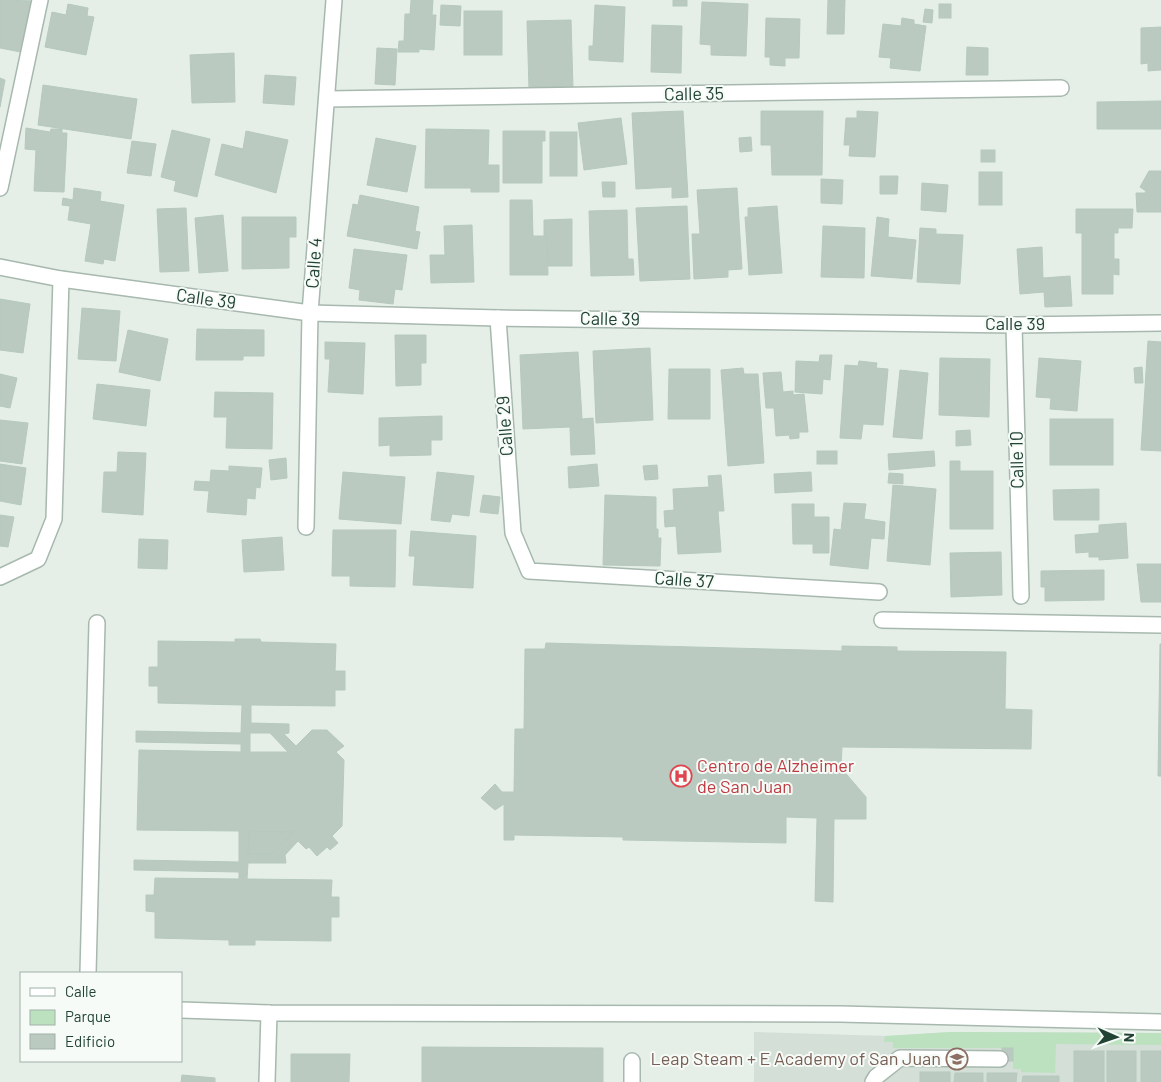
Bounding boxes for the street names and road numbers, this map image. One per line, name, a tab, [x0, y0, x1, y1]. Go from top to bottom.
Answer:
street label: Calle 35	[664, 81, 724, 105]
street label: Calle 4	[300, 237, 326, 289]
street label: Calle 39	[175, 283, 237, 313]
street label: Calle 39	[580, 306, 640, 330]
street label: Calle 39	[985, 312, 1045, 334]
street label: Calle 29	[491, 395, 517, 457]
street label: Calle 10	[1004, 431, 1028, 489]
street label: Calle 37	[654, 566, 715, 592]

